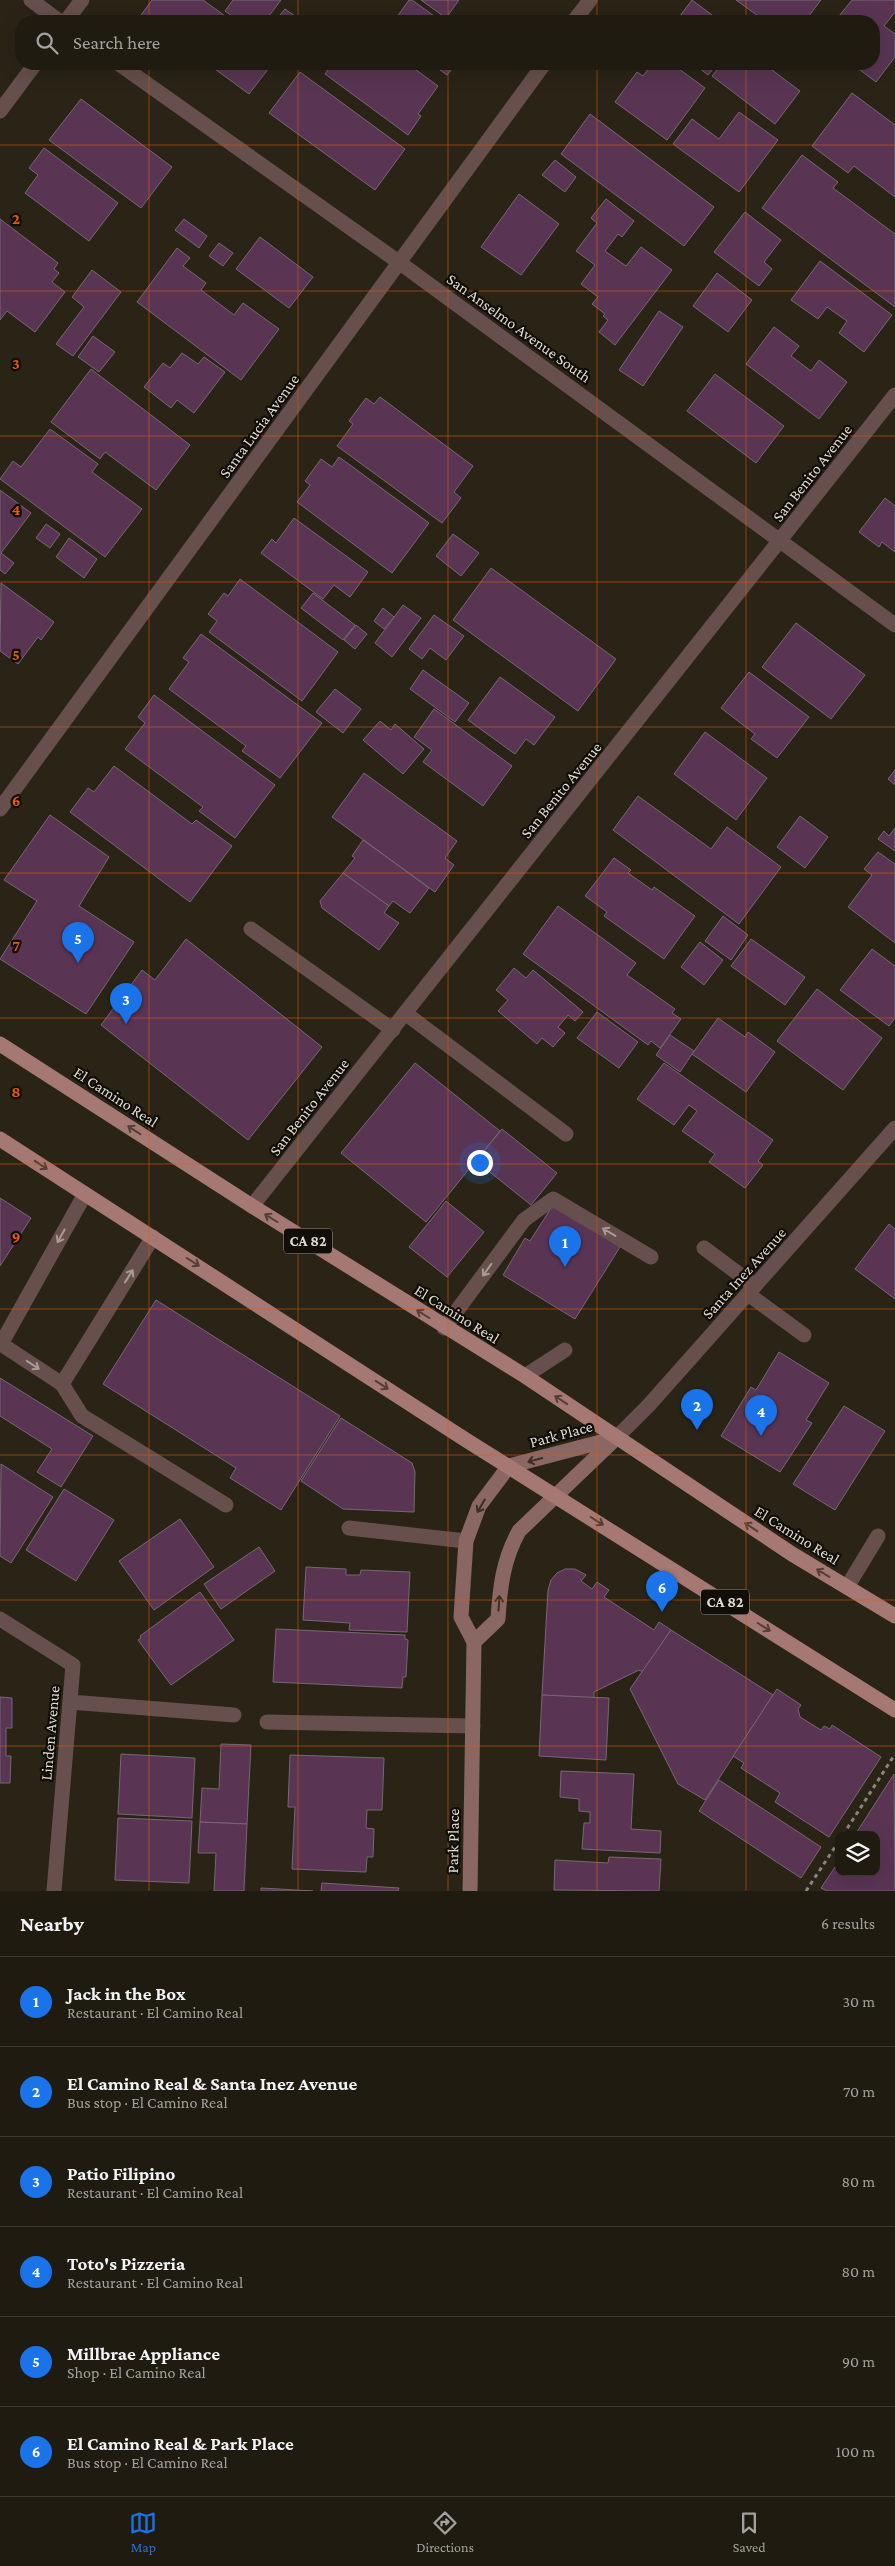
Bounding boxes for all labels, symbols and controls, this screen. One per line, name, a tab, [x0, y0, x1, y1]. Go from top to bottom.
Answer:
search box	[15, 15, 880, 70]
icon: search	[33, 29, 61, 57]
text: Search here	[73, 32, 160, 53]
text: 2	[12, 210, 20, 227]
street label: San Anselmo Avenue South	[444, 270, 594, 386]
text: 3	[12, 355, 20, 372]
street label: Santa Lucia Avenue	[216, 371, 302, 481]
street label: San Benito Avenue	[769, 421, 855, 525]
text: 4	[12, 501, 21, 518]
text: 5	[12, 646, 20, 663]
street label: San Benito Avenue	[517, 739, 605, 841]
text: 6	[12, 792, 20, 809]
pin: 5	[62, 922, 94, 963]
text: 7	[12, 937, 20, 954]
pin: 3	[110, 983, 142, 1024]
street label: San Benito Avenue	[266, 1055, 352, 1159]
street label: El Camino Real	[71, 1064, 161, 1130]
text: 8	[11, 1083, 21, 1100]
one-way arrow	[128, 1125, 142, 1135]
your location	[467, 1150, 493, 1176]
one-way arrow	[34, 1160, 48, 1171]
one-way arrow	[264, 1213, 278, 1223]
street label: Santa Inez Avenue	[699, 1224, 789, 1322]
pin: 1	[549, 1226, 581, 1267]
one-way arrow	[602, 1227, 616, 1237]
text: 9	[12, 1228, 20, 1245]
one-way arrow	[56, 1228, 66, 1243]
road number: CA 82	[284, 1228, 332, 1254]
one-way arrow	[185, 1258, 199, 1268]
one-way arrow	[482, 1262, 492, 1276]
one-way arrow	[125, 1270, 135, 1284]
street label: El Camino Real	[412, 1281, 502, 1347]
one-way arrow	[417, 1309, 431, 1319]
one-way arrow	[25, 1361, 39, 1371]
one-way arrow	[375, 1380, 389, 1390]
pin: 2	[681, 1389, 713, 1430]
one-way arrow	[554, 1395, 568, 1406]
pin: 4	[745, 1395, 777, 1436]
street label: Park Place	[528, 1417, 594, 1451]
one-way arrow	[527, 1455, 543, 1465]
one-way arrow	[475, 1498, 485, 1512]
street label: El Camino Real	[752, 1502, 842, 1568]
one-way arrow	[590, 1516, 604, 1526]
one-way arrow	[745, 1522, 759, 1532]
one-way arrow	[817, 1567, 831, 1577]
pin: 6	[646, 1571, 678, 1612]
road number: CA 82	[701, 1590, 749, 1614]
one-way arrow	[494, 1595, 504, 1611]
one-way arrow	[756, 1622, 770, 1632]
street label: Linden Avenue	[37, 1685, 63, 1781]
street label: Park Place	[444, 1809, 462, 1873]
map controls	[835, 1831, 880, 1876]
button: layers	[835, 1831, 880, 1876]
text: Nearby	[20, 1912, 84, 1936]
text: 6 results	[821, 1915, 875, 1932]
text: Jack in the Box	[67, 1983, 186, 2004]
text: 1	[33, 1993, 39, 2010]
text: 30 m	[843, 1993, 875, 2010]
text: Restaurant · El Camino Real	[67, 2004, 243, 2021]
text: El Camino Real & Santa Inez Avenue	[67, 2073, 357, 2094]
text: 2	[32, 2083, 40, 2100]
text: 70 m	[843, 2083, 875, 2100]
text: Bus stop · El Camino Real	[67, 2094, 228, 2111]
text: Patio Filipino	[67, 2163, 176, 2184]
text: 3	[32, 2173, 40, 2190]
text: 80 m	[841, 2173, 875, 2190]
text: Restaurant · El Camino Real	[67, 2184, 243, 2201]
text: Toto's Pizzeria	[67, 2253, 185, 2274]
text: 4	[32, 2263, 40, 2280]
text: 80 m	[841, 2263, 875, 2280]
text: Restaurant · El Camino Real	[67, 2274, 243, 2291]
text: Millbrae Appliance	[67, 2343, 220, 2364]
text: 5	[32, 2353, 40, 2370]
text: 90 m	[842, 2353, 875, 2370]
text: Shop · El Camino Real	[67, 2364, 206, 2381]
text: El Camino Real & Park Place	[67, 2433, 294, 2454]
text: 6	[32, 2443, 40, 2460]
text: 100 m	[836, 2443, 875, 2460]
text: Bus stop · El Camino Real	[67, 2454, 228, 2471]
tab: Map	[129, 2509, 157, 2555]
tab: Directions	[416, 2509, 474, 2555]
tab: Saved	[733, 2509, 766, 2555]

